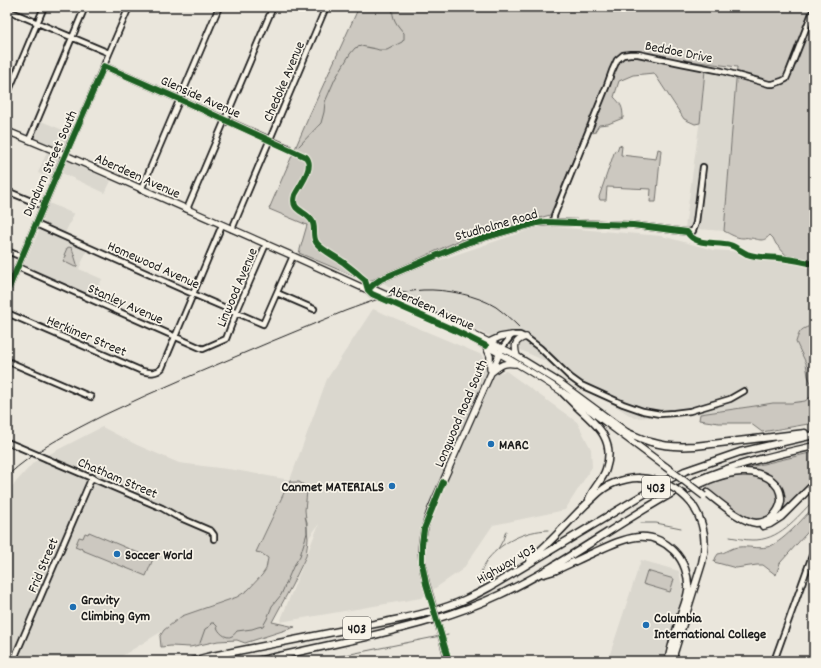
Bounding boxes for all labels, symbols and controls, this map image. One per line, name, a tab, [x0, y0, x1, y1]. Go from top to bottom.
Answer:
street label: Beddoe Drive	[643, 37, 714, 69]
street label: Chedoke Avenue	[259, 38, 311, 125]
street label: Glenside Avenue	[157, 71, 243, 124]
street label: Dundurn Street South	[18, 107, 83, 220]
street label: Aberdeen Avenue	[91, 149, 183, 205]
street label: Studholme Road	[453, 205, 540, 247]
street label: Homewood Avenue	[104, 237, 202, 295]
street label: Linwood Avenue	[212, 245, 264, 330]
street label: Stanley Avenue	[84, 279, 166, 330]
street label: Aberdeen Avenue	[385, 281, 477, 337]
street label: Herkimer Street	[43, 311, 129, 363]
street label: Longwood Road South	[430, 357, 494, 471]
place label: MARC	[499, 436, 529, 456]
marker: MARC	[486, 439, 496, 449]
street label: Chatham Street	[74, 453, 160, 505]
road number: 403	[642, 476, 670, 498]
place label: Canmet MATERIALS	[281, 478, 384, 498]
marker: Canmet MATERIALS	[387, 481, 397, 491]
street label: Frid Street	[23, 535, 64, 596]
street label: Highway 403	[473, 539, 541, 590]
place label: Soccer World	[125, 546, 193, 566]
marker: Soccer World	[112, 549, 122, 559]
place label: Gravity Climbing Gym	[81, 591, 151, 627]
marker: Gravity Climbing Gym	[68, 602, 78, 612]
place label: Columbia International College	[654, 609, 766, 645]
road number: 403	[343, 617, 371, 639]
marker: Columbia International College	[641, 620, 651, 630]

